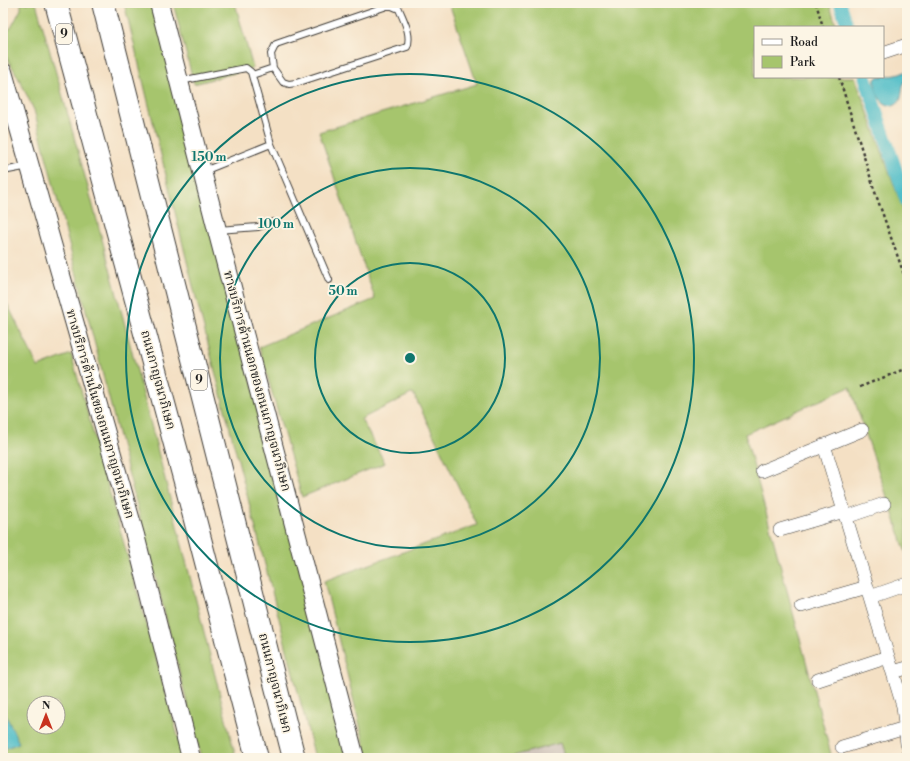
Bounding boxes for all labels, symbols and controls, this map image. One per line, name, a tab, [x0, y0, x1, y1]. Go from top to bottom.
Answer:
road number: 9	[56, 24, 72, 44]
legend	[754, 26, 884, 78]
text: Road	[790, 35, 818, 50]
text: Park	[790, 55, 816, 70]
text: 150 m	[192, 150, 226, 165]
text: 100 m	[258, 217, 294, 232]
street label: ทางบริการด้านนอกของถนนกาญจนาภิเษก	[220, 269, 294, 493]
text: 50 m	[328, 284, 358, 299]
street label: ทางบริการด้านในของถนนกาญจนาภิเษก	[62, 307, 139, 521]
street label: ถนนกาญจนาภิเษก	[137, 328, 179, 432]
centre of rings	[403, 351, 417, 365]
road number: 9	[191, 370, 207, 390]
street label: ถนนกาญจนาภิเษก	[255, 631, 295, 735]
north arrow	[26, 695, 66, 735]
text: N	[42, 699, 51, 713]

